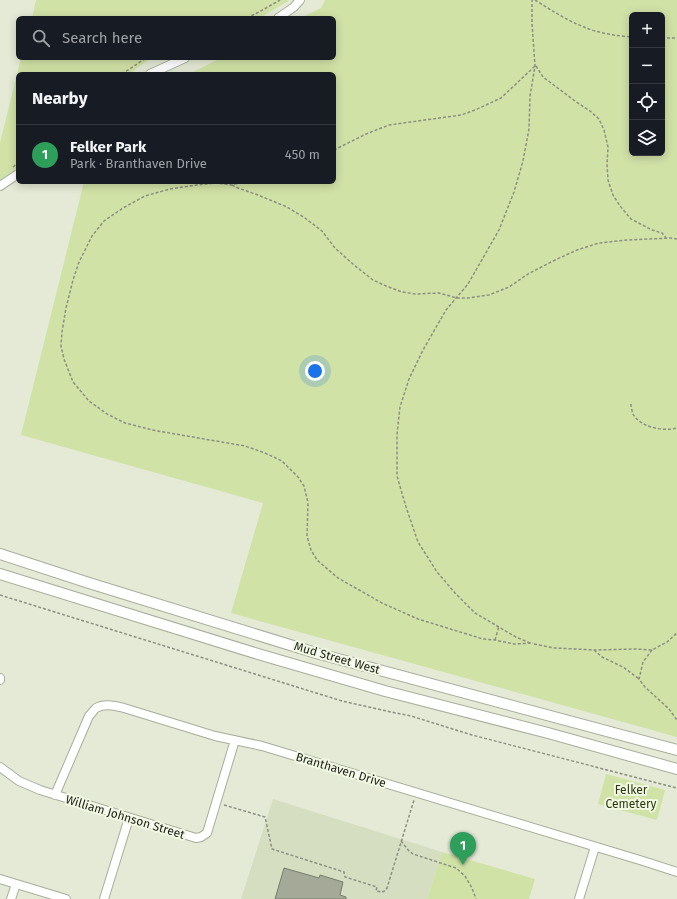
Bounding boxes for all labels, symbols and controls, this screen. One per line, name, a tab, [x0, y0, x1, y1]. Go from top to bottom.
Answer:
map controls	[629, 12, 665, 156]
button: +	[629, 12, 665, 48]
search box	[16, 16, 336, 60]
icon: search	[30, 27, 52, 49]
text: Search here	[62, 29, 142, 47]
button: −	[629, 48, 665, 84]
button: locate	[629, 84, 665, 120]
text: Nearby	[32, 88, 87, 109]
button: layers	[629, 120, 665, 156]
text: Felker Park	[70, 138, 146, 156]
text: 1	[42, 147, 48, 162]
text: 450 m	[285, 147, 320, 162]
text: Park · Branthaven Drive	[70, 156, 207, 171]
your location	[305, 361, 325, 381]
street label: Mud Street West	[292, 639, 382, 677]
street label: Branthaven Drive	[294, 750, 388, 790]
park label: Felker Cemetery	[605, 783, 657, 811]
street label: William Johnson Street	[64, 792, 187, 842]
pin: 1	[450, 832, 476, 865]

